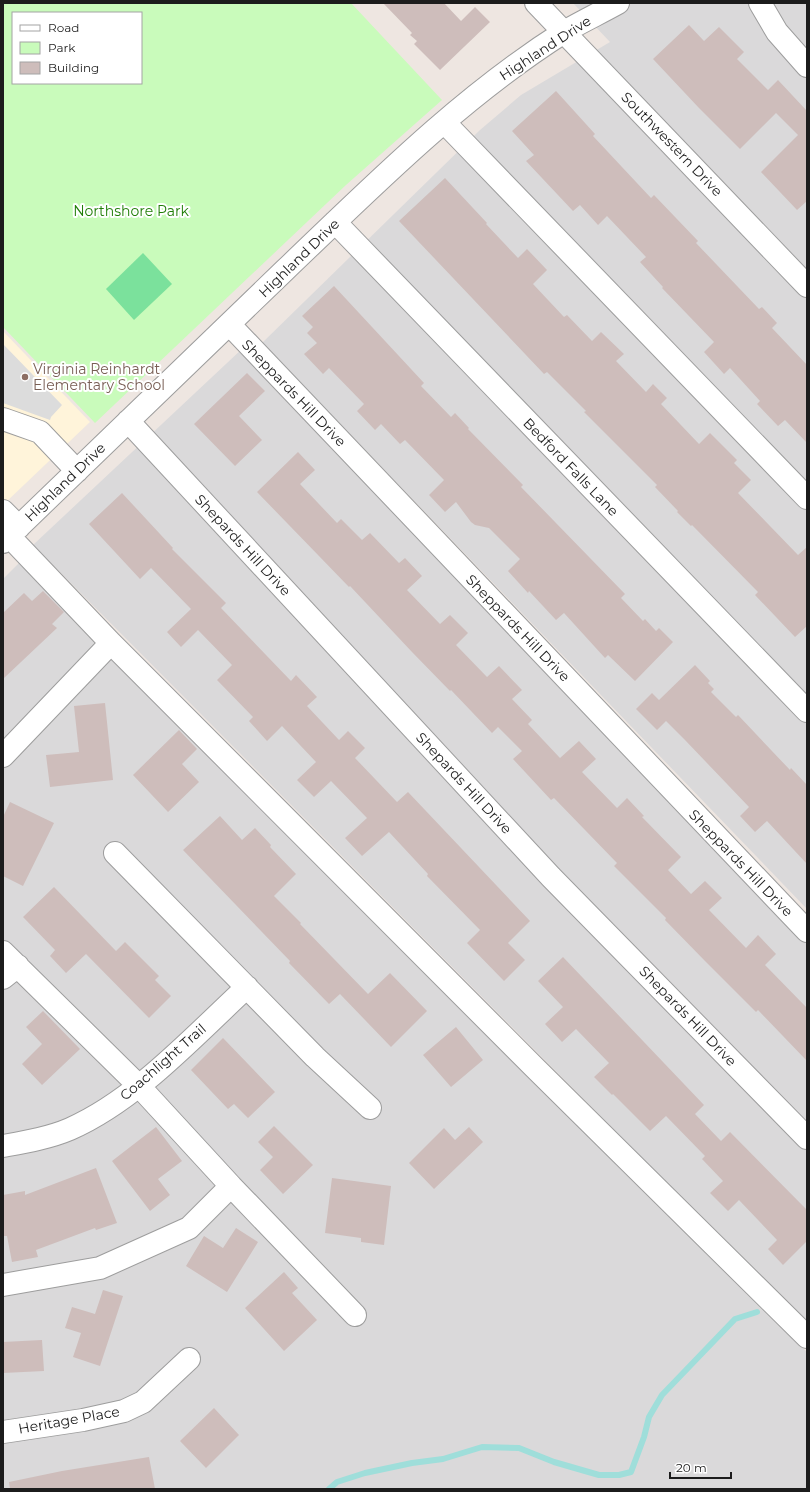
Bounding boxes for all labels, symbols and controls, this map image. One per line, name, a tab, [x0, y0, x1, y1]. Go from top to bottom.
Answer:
legend	[12, 12, 142, 84]
street label: Highland Drive	[496, 12, 594, 84]
text: Road	[48, 20, 79, 35]
text: Park	[48, 40, 76, 55]
text: Building	[48, 60, 99, 75]
street label: Southwestern Drive	[617, 88, 727, 200]
park label: Northshore Park	[73, 202, 189, 220]
street label: Highland Drive	[255, 215, 343, 301]
street label: Sheppards Hill Drive	[238, 336, 350, 450]
place label: Virginia Reinhardt Elementary School	[33, 360, 165, 394]
marker: Virginia Reinhardt Elementary School	[20, 372, 30, 382]
street label: Bedford Falls Lane	[519, 414, 623, 520]
street label: Highland Drive	[21, 439, 109, 525]
street label: Shepards Hill Drive	[191, 490, 295, 600]
street label: Sheppards Hill Drive	[462, 571, 574, 685]
street label: Shepards Hill Drive	[412, 728, 516, 838]
street label: Sheppards Hill Drive	[685, 806, 797, 920]
street label: Shepards Hill Drive	[635, 962, 741, 1070]
street label: Coachlight Trail	[116, 1020, 210, 1104]
street label: Heritage Place	[17, 1402, 121, 1438]
scale bar	[670, 1454, 731, 1480]
text: 20 m	[676, 1460, 707, 1475]

